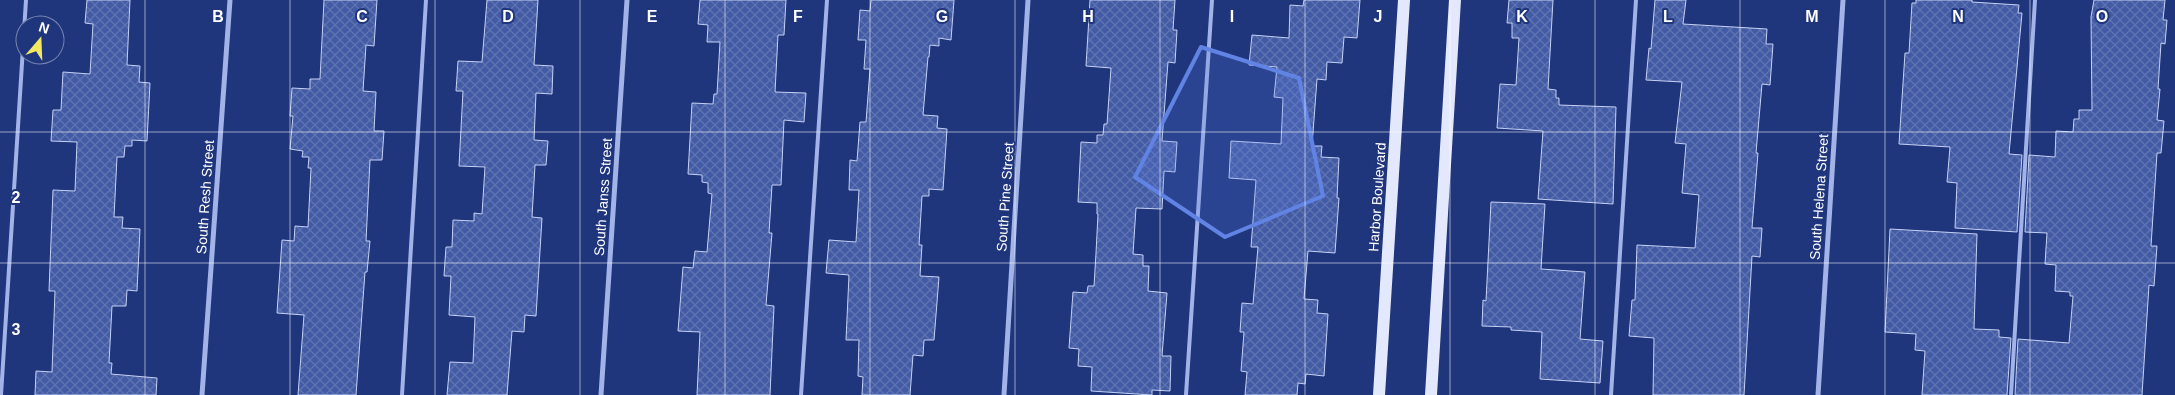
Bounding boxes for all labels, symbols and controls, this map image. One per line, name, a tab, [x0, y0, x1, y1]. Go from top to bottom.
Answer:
text: B	[212, 8, 224, 25]
text: C	[356, 8, 368, 25]
text: D	[502, 8, 514, 25]
text: E	[647, 8, 658, 25]
text: F	[793, 8, 803, 25]
text: G	[936, 8, 948, 25]
text: H	[1082, 8, 1094, 25]
text: I	[1230, 8, 1234, 25]
text: J	[1374, 8, 1382, 25]
text: K	[1516, 8, 1528, 25]
text: L	[1663, 8, 1673, 25]
text: M	[1805, 8, 1819, 25]
text: N	[1952, 8, 1964, 25]
text: O	[2096, 8, 2108, 25]
north arrow	[15, 15, 65, 65]
text: N	[37, 18, 52, 37]
street label: South Helena Street	[1807, 133, 1831, 260]
street label: South Janss Street	[591, 137, 615, 257]
street label: South Resh Street	[193, 139, 217, 255]
street label: South Pine Street	[993, 142, 1017, 252]
street label: Harbor Boulevard	[1365, 142, 1389, 252]
text: 2	[12, 189, 21, 206]
text: 3	[12, 321, 21, 338]

